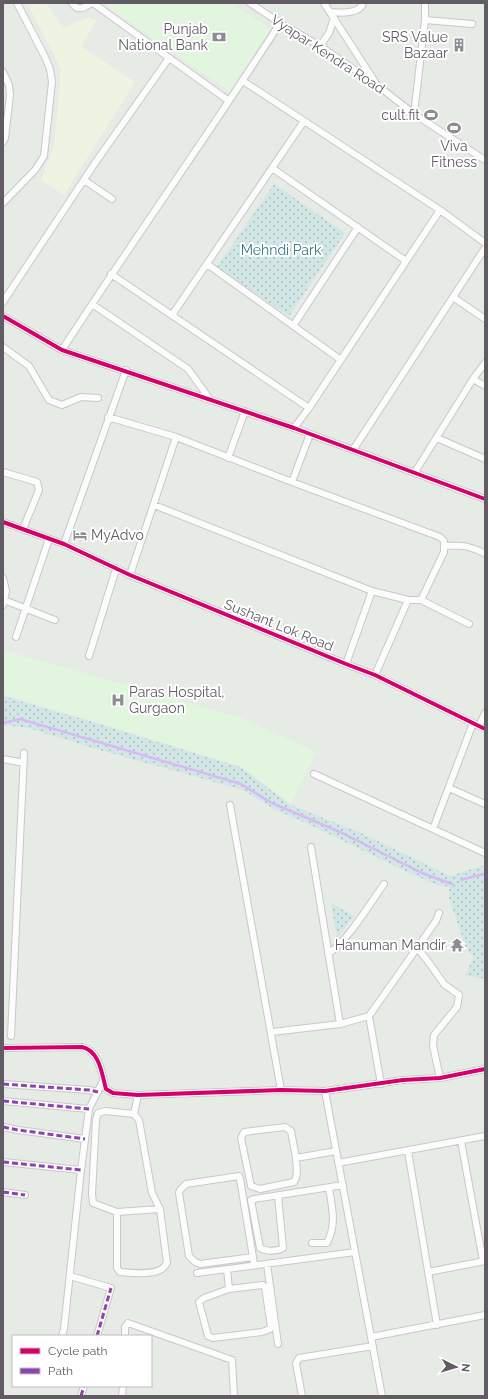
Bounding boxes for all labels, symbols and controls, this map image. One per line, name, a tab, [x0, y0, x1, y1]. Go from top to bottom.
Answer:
street label: Vyapar Kendra Road	[268, 11, 388, 97]
place label: Punjab National Bank	[118, 21, 209, 53]
bank icon: Punjab National Bank	[211, 29, 227, 45]
place label: SRS Value Bazaar	[382, 29, 448, 61]
building icon: SRS Value Bazaar	[451, 37, 467, 53]
place label: cult.fit	[381, 107, 420, 123]
sports icon: cult.fit	[423, 107, 439, 123]
sports icon: Viva Fitness	[446, 120, 462, 136]
place label: Viva Fitness	[431, 138, 477, 170]
park label: Mehndi Park	[241, 242, 322, 258]
hotel icon: MyAdvo	[72, 527, 88, 543]
place label: MyAdvo	[91, 527, 144, 543]
street label: Sushant Lok Road	[222, 596, 336, 654]
place label: Paras Hospital, Gurgaon	[129, 684, 224, 716]
hospital icon: Paras Hospital, Gurgaon	[110, 692, 126, 708]
place label: Hanuman Mandir	[335, 937, 446, 953]
temple icon: Hanuman Mandir	[449, 937, 465, 953]
legend	[12, 1335, 152, 1387]
text: Cycle path	[48, 1344, 107, 1358]
north arrow	[436, 1347, 476, 1387]
text: N	[459, 1363, 472, 1373]
text: Path	[48, 1364, 73, 1378]

